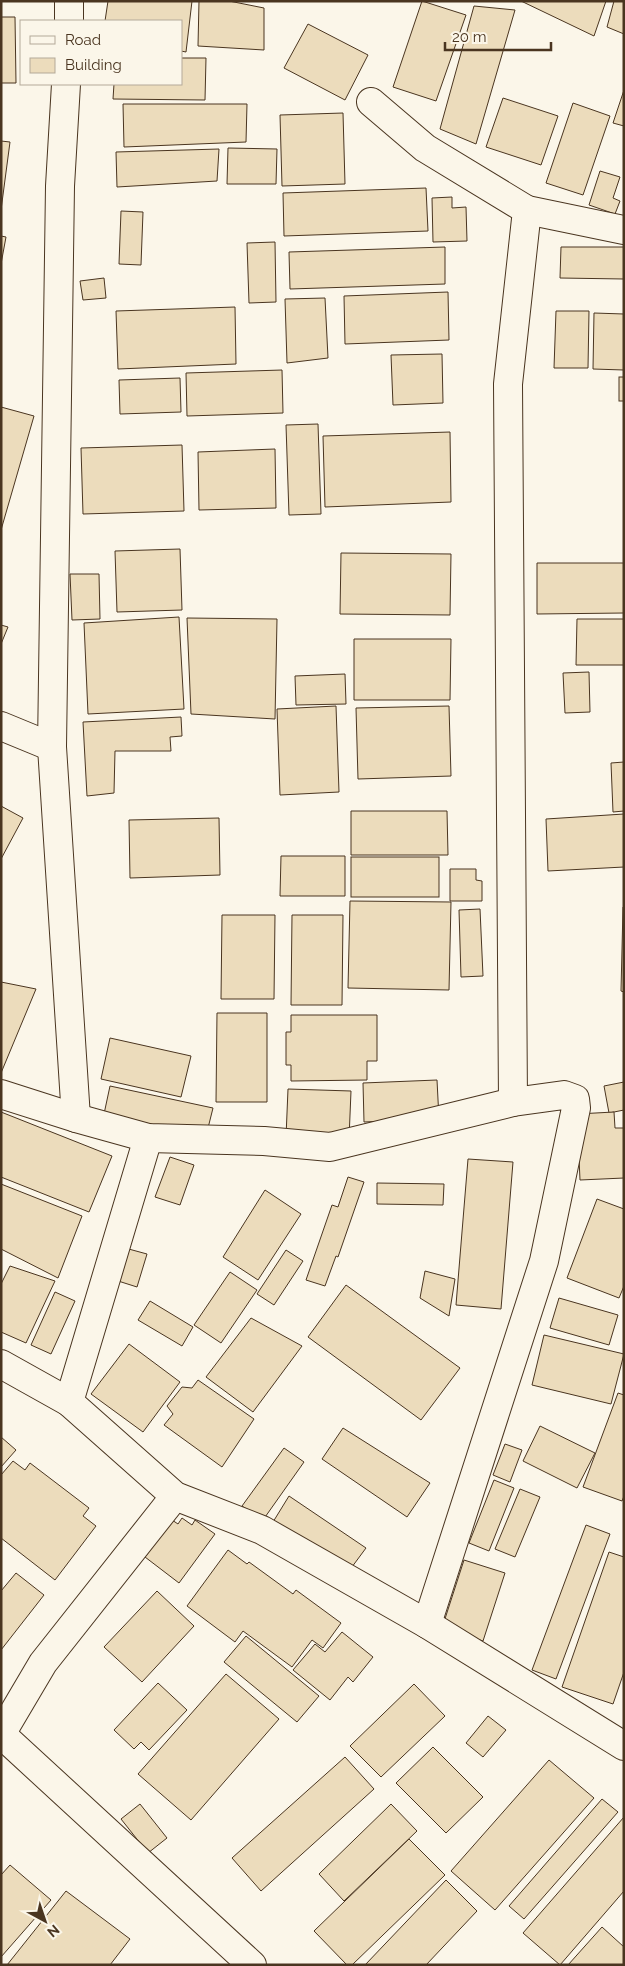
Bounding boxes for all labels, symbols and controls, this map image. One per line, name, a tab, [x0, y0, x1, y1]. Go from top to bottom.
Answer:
legend	[20, 20, 182, 85]
scale bar	[445, 20, 551, 52]
text: 20 m	[452, 28, 487, 46]
text: Road	[65, 31, 101, 49]
text: Building	[65, 56, 122, 74]
north arrow	[20, 1896, 70, 1946]
text: N	[44, 1921, 63, 1941]

